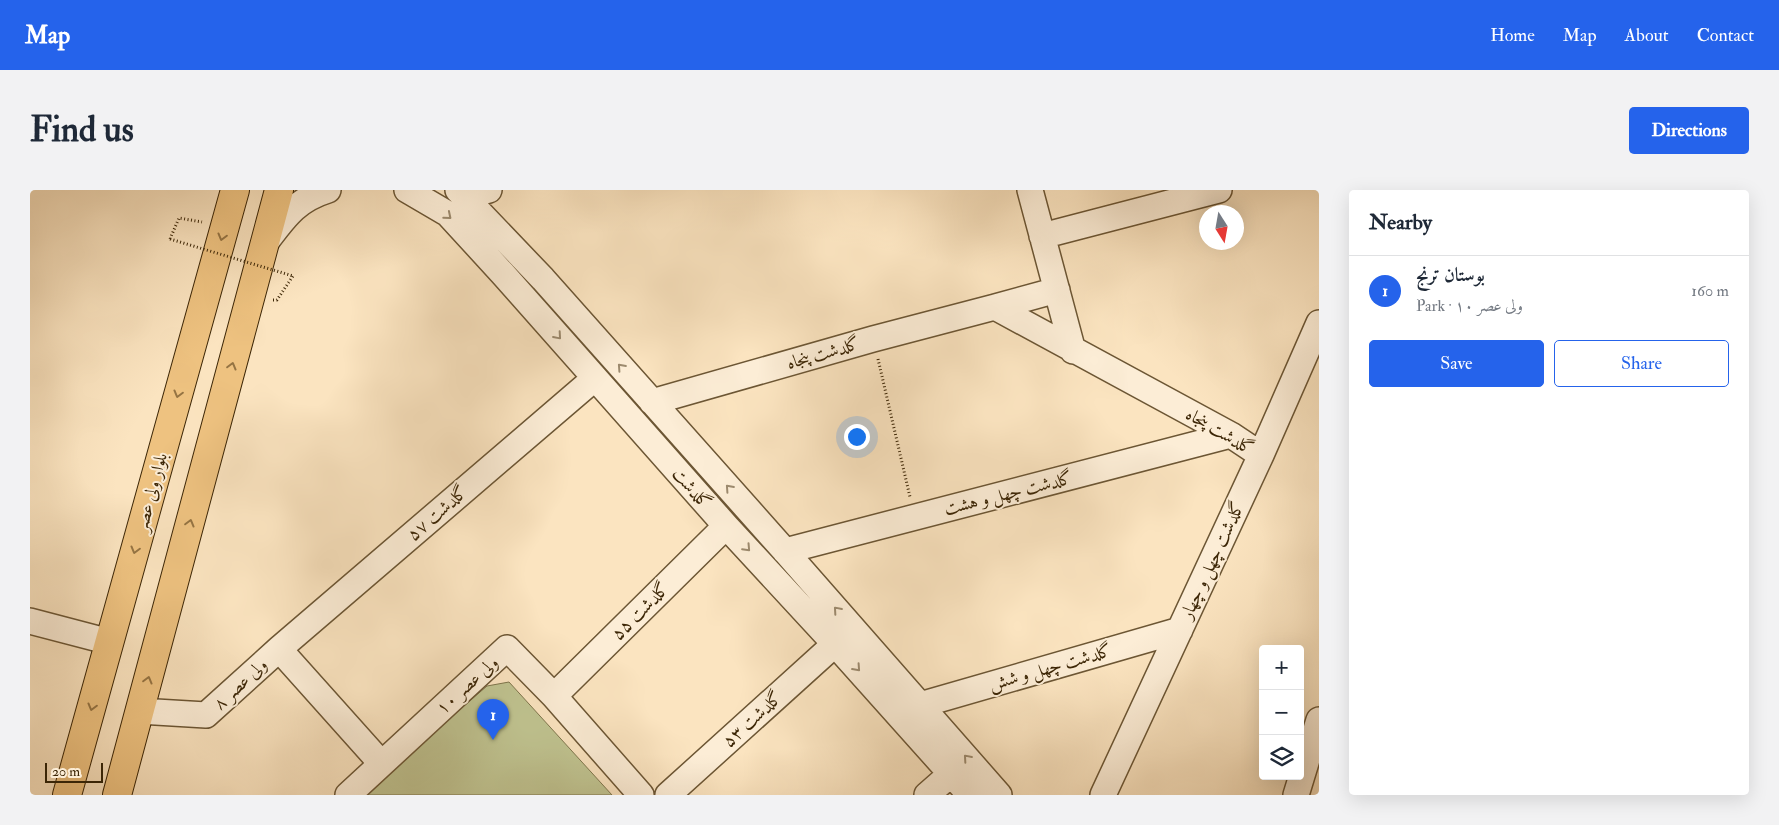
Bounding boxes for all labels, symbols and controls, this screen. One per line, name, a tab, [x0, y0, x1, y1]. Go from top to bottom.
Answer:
text: Map	[25, 20, 70, 51]
text: Home	[1490, 24, 1535, 47]
text: Map	[1563, 24, 1597, 47]
text: About	[1625, 24, 1669, 47]
text: Contact	[1697, 24, 1754, 47]
button: Directions	[1629, 107, 1749, 154]
text: Find us	[30, 108, 134, 152]
north arrow	[1199, 205, 1244, 250]
text: Nearby	[1369, 209, 1432, 236]
one-way arrow	[442, 210, 451, 218]
one-way arrow	[217, 232, 227, 241]
text: بوستان ترنج	[1416, 263, 1485, 287]
text: 1	[1382, 281, 1388, 301]
text: 160 m	[1691, 281, 1729, 301]
text: Park · ولی عصر ۱۰	[1416, 296, 1523, 316]
one-way arrow	[552, 330, 561, 339]
street label: گلدشت پنجاه	[784, 332, 862, 375]
button: Save	[1369, 340, 1544, 387]
button: Share	[1554, 340, 1729, 387]
one-way arrow	[226, 362, 237, 371]
one-way arrow	[618, 363, 627, 372]
one-way arrow	[174, 389, 184, 397]
street label: گلدشت پنجاه	[1182, 403, 1258, 460]
your location	[844, 424, 870, 450]
street label: بلوار ولی عصر	[129, 450, 173, 536]
street label: گلدشت	[667, 463, 716, 514]
street label: گلدشت چهل و هشت	[942, 466, 1075, 522]
street label: گلدشت ۵۷	[402, 481, 472, 546]
one-way arrow	[726, 484, 735, 493]
street label: گلدشت چهل و چهار	[1174, 498, 1251, 625]
one-way arrow	[184, 519, 195, 528]
one-way arrow	[741, 543, 750, 552]
one-way arrow	[130, 546, 141, 555]
street label: گلدشت ۵۵	[606, 577, 674, 645]
one-way arrow	[834, 606, 843, 615]
street label: گلدشت چهل و شش	[986, 639, 1115, 697]
map controls	[1259, 645, 1304, 780]
button: +	[1259, 645, 1304, 690]
street label: ولی عصر ۱۰	[431, 651, 503, 720]
street label: ولی عصر ۸	[208, 653, 272, 715]
one-way arrow	[851, 663, 860, 672]
one-way arrow	[142, 677, 152, 685]
street label: گلدشت ۵۳	[718, 686, 787, 752]
button: −	[1259, 690, 1304, 735]
pin: 1	[477, 699, 509, 740]
one-way arrow	[87, 702, 97, 710]
button: layers	[1259, 735, 1304, 780]
one-way arrow	[964, 755, 973, 764]
scale bar	[45, 760, 102, 783]
text: 20 m	[52, 763, 80, 780]

